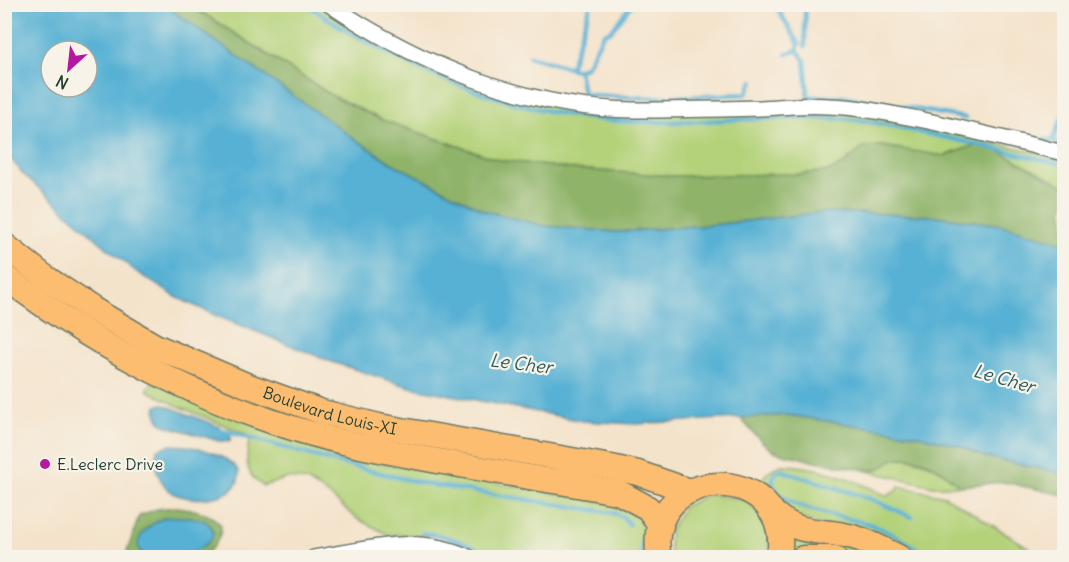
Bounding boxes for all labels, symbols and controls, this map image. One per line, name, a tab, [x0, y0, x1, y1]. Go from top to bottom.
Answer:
north arrow	[39, 39, 99, 99]
text: N	[53, 71, 72, 94]
water label: Le Cher	[489, 348, 556, 379]
water label: Le Cher	[971, 359, 1040, 399]
street label: Boulevard Louis-XI	[260, 382, 398, 439]
place label: E.Leclerc Drive	[57, 454, 163, 474]
marker: E.Leclerc Drive	[38, 457, 52, 471]

